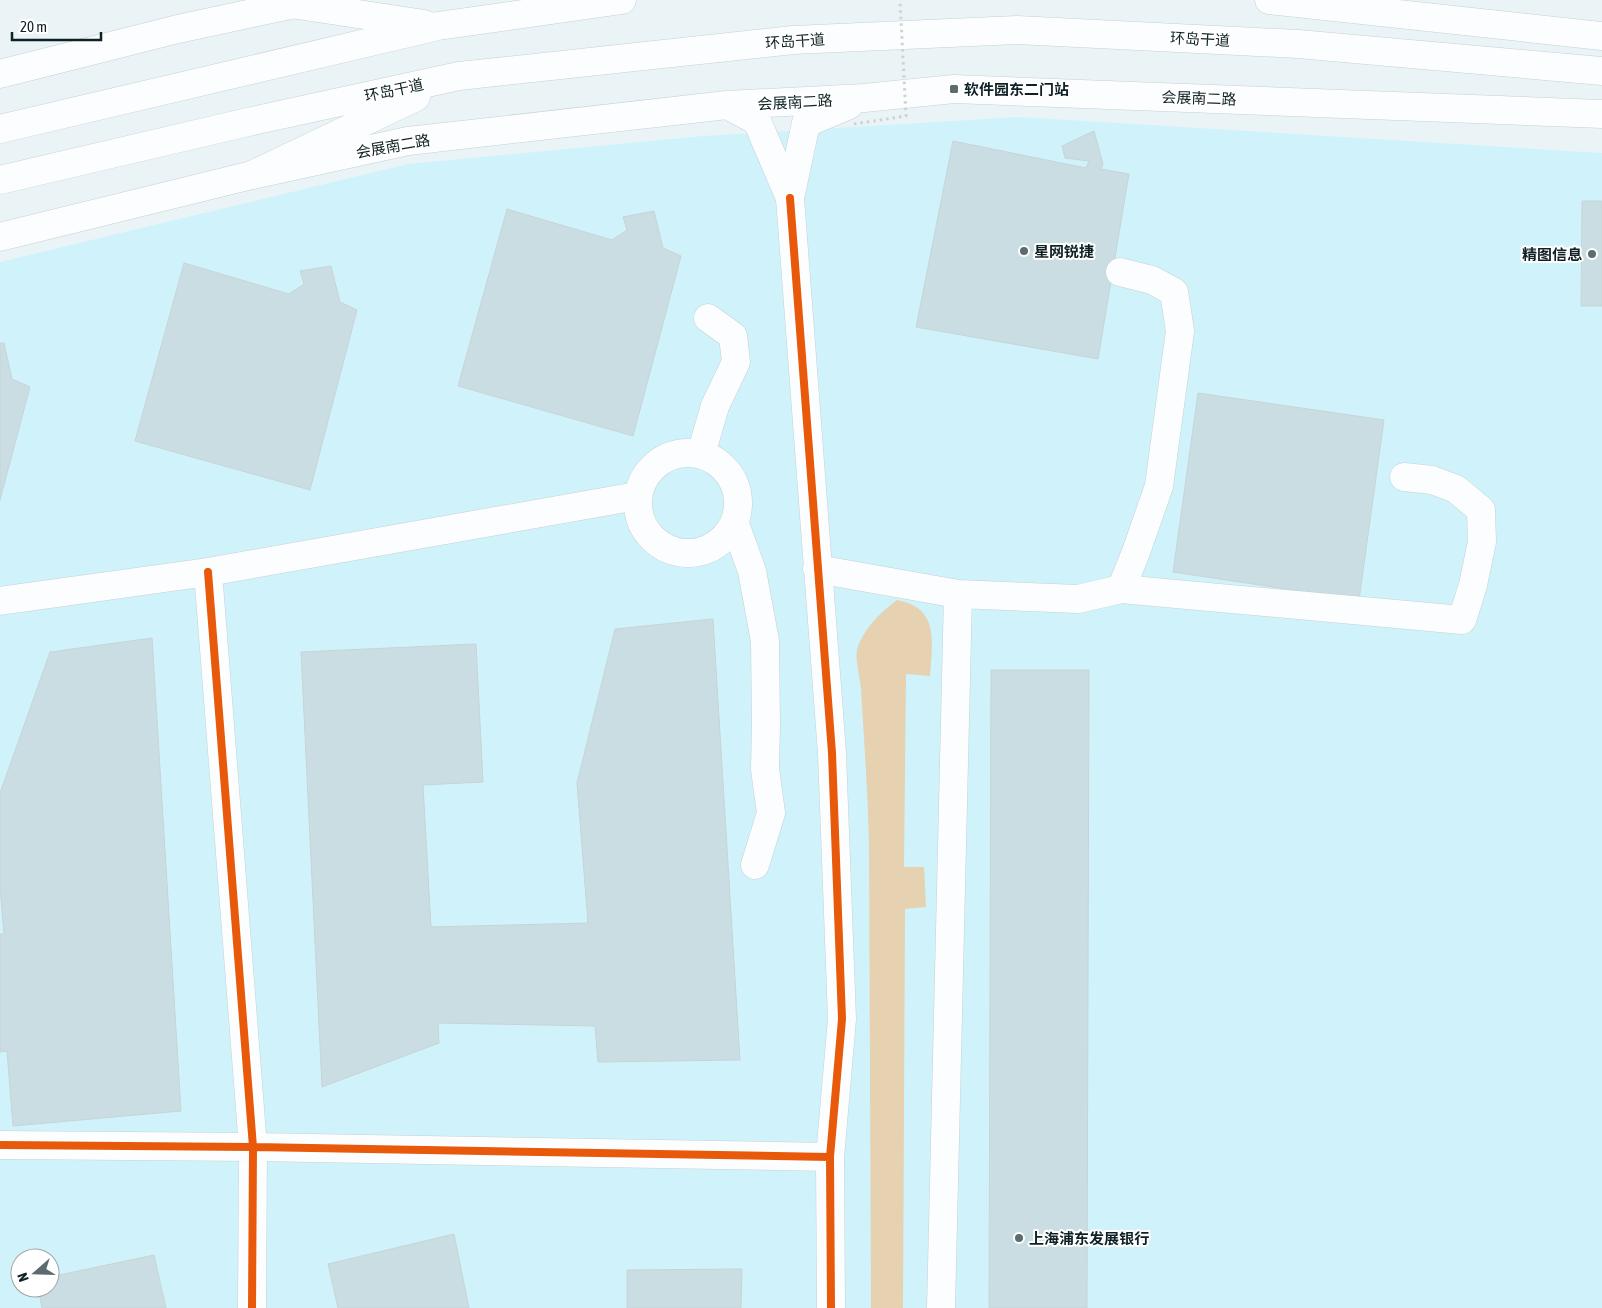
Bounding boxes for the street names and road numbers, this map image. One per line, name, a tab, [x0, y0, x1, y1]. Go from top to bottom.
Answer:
street label: 环岛干道	[1170, 29, 1230, 49]
street label: 环岛干道	[764, 30, 826, 52]
street label: 环岛干道	[363, 75, 425, 105]
street label: 会展南二路	[1161, 88, 1237, 108]
street label: 会展南二路	[757, 92, 833, 112]
street label: 会展南二路	[355, 131, 431, 161]

